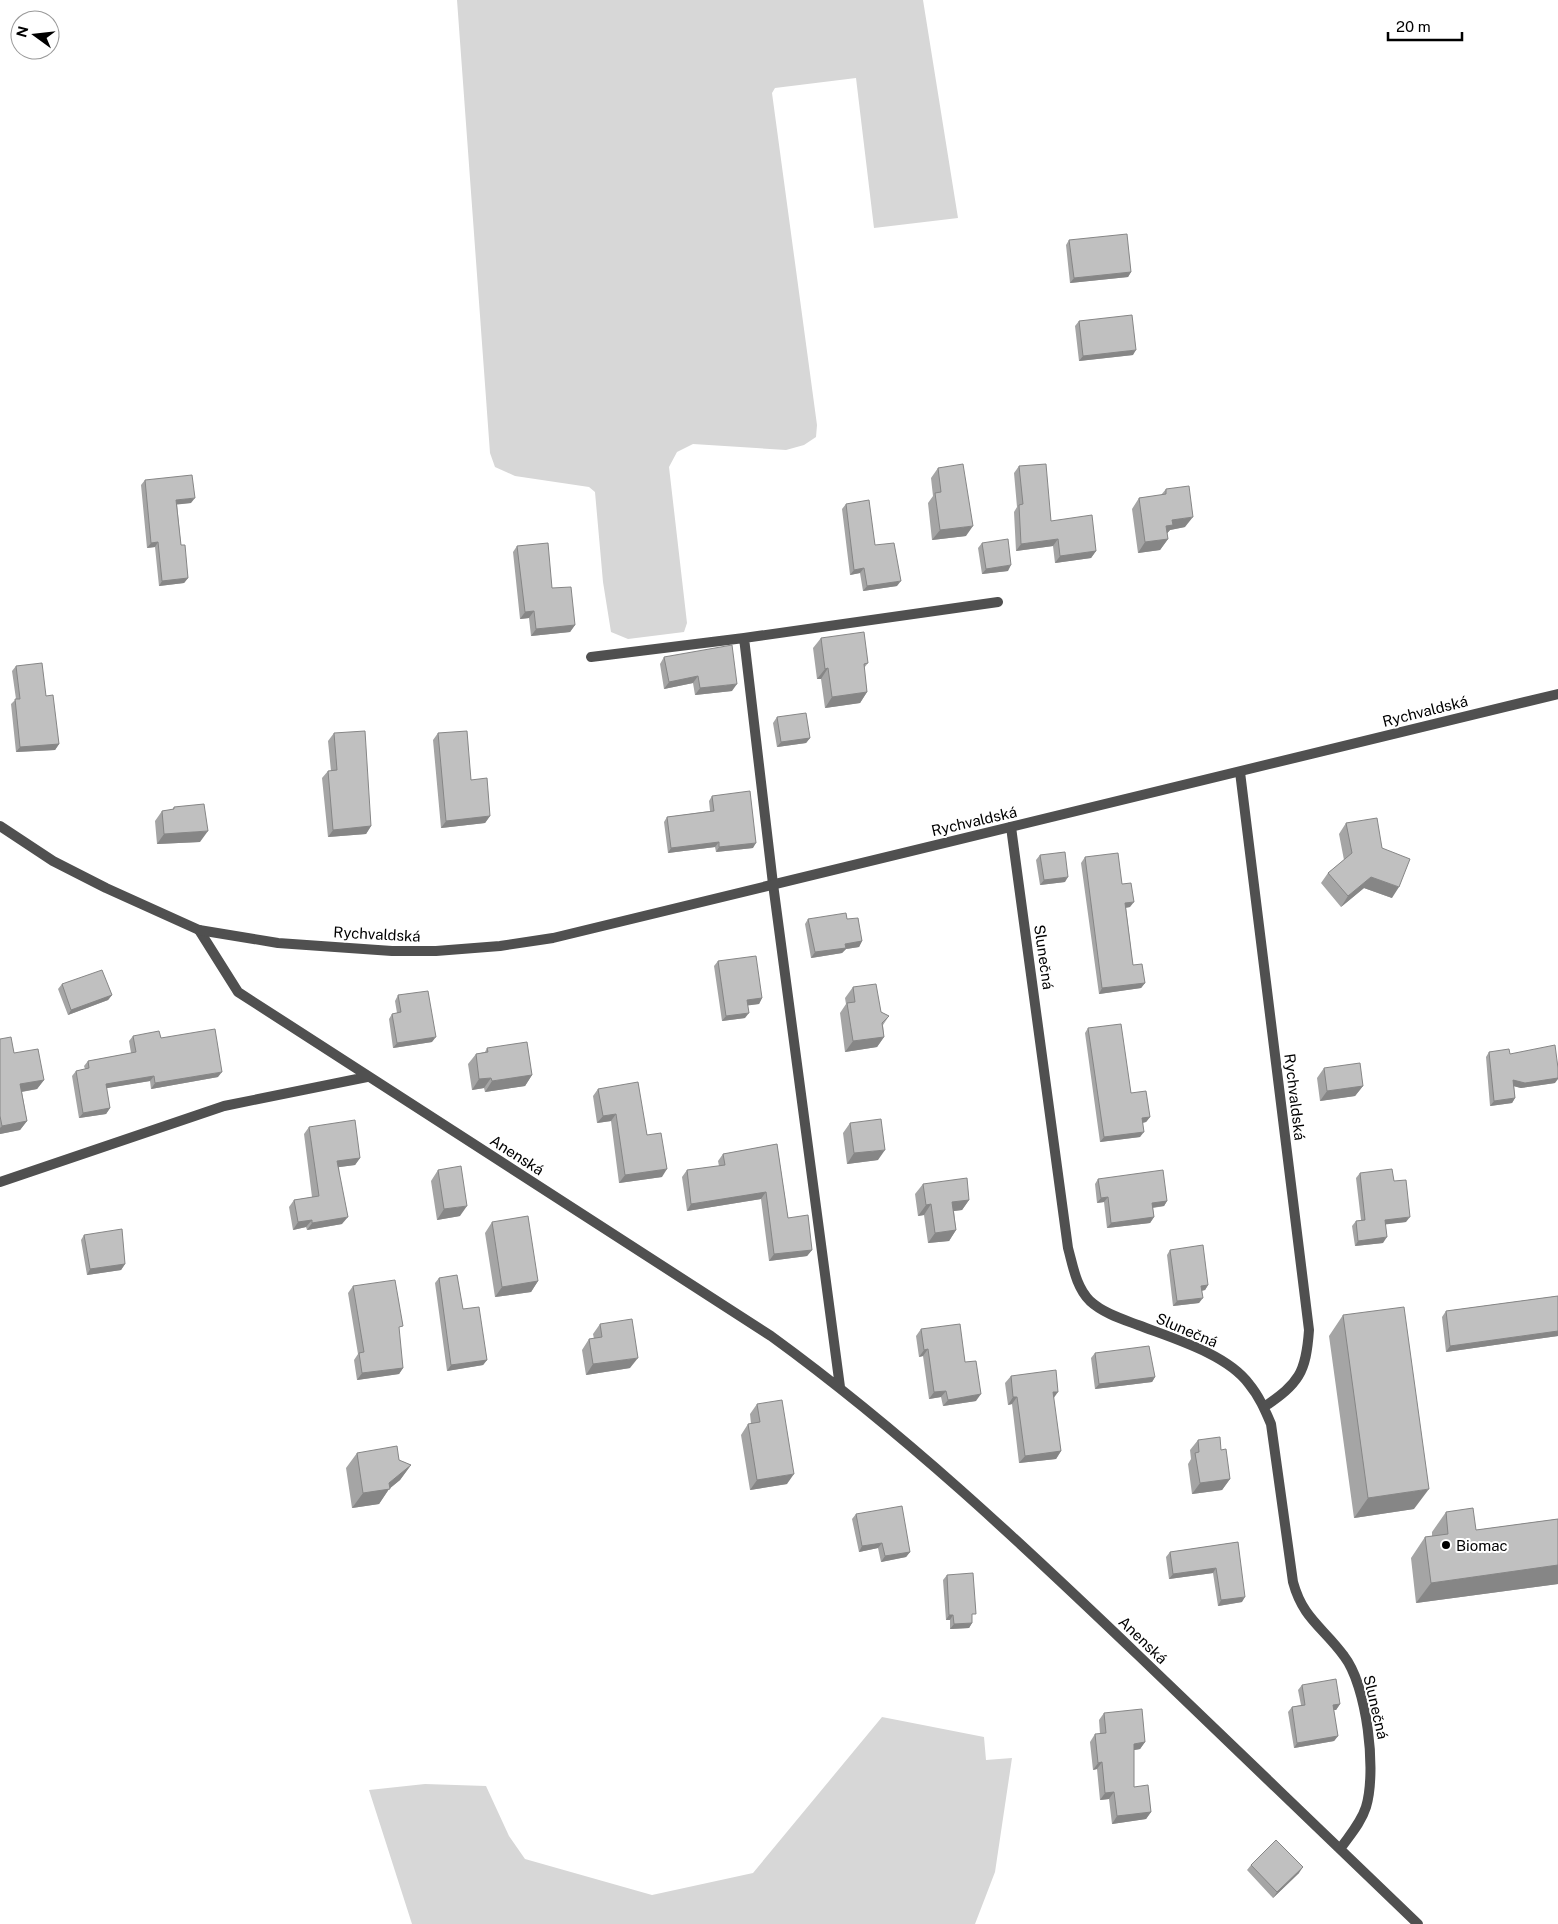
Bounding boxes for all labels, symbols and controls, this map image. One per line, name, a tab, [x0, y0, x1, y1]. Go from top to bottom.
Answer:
north arrow	[10, 10, 60, 60]
scale bar	[1388, 10, 1462, 42]
text: 20 m	[1396, 18, 1431, 35]
text: N	[13, 24, 32, 39]
street label: Rychvaldská	[1381, 692, 1469, 730]
street label: Rychvaldská	[930, 803, 1018, 839]
street label: Rychvaldská	[333, 923, 421, 945]
street label: Slunečná	[1031, 923, 1057, 991]
street label: Rychvaldská	[1281, 1053, 1309, 1141]
street label: Anenská	[487, 1131, 547, 1179]
street label: Slunečná	[1154, 1309, 1220, 1351]
place label: Biomac	[1456, 1537, 1508, 1554]
marker: Biomac	[1440, 1539, 1452, 1551]
street label: Anenská	[1115, 1613, 1171, 1667]
street label: Slunečná	[1360, 1673, 1392, 1741]

